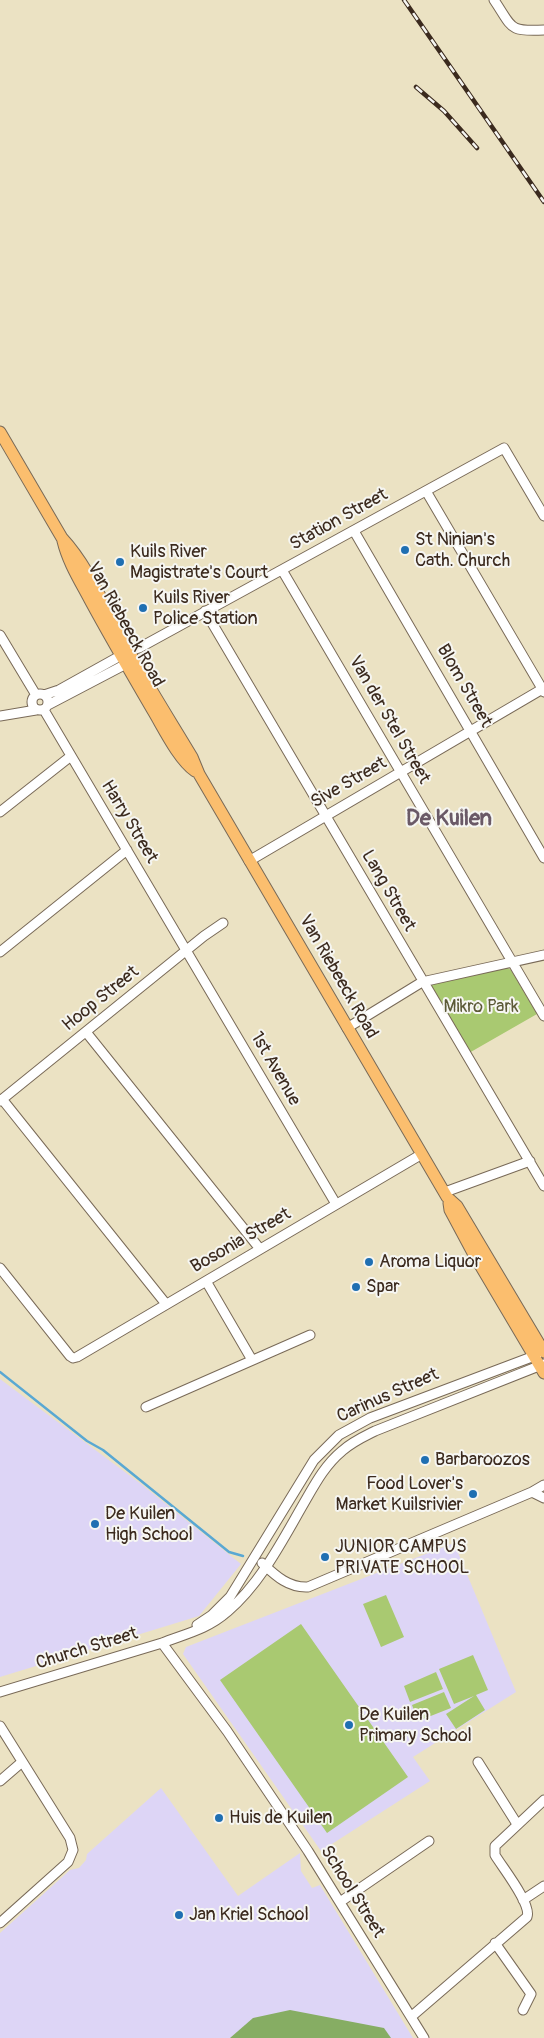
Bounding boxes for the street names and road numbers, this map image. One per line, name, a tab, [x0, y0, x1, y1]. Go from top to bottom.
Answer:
street label: Station Street	[286, 484, 392, 556]
street label: Van Riebeeck Road	[82, 559, 168, 691]
street label: Blom Street	[432, 641, 496, 731]
street label: Van der Stel Street	[344, 652, 434, 788]
street label: Sive Street	[307, 753, 391, 813]
street label: Harry Street	[96, 777, 162, 867]
street label: Lang Street	[356, 847, 420, 935]
street label: Van Riebeeck Road	[294, 911, 382, 1043]
street label: Hoop Street	[58, 962, 144, 1036]
street label: 1st Avenue	[245, 1028, 305, 1110]
street label: Bosonia Street	[187, 1204, 295, 1278]
street label: Carinus Street	[334, 1364, 442, 1428]
street label: Church Street	[33, 1623, 141, 1675]
street label: School Street	[315, 1842, 389, 1942]

